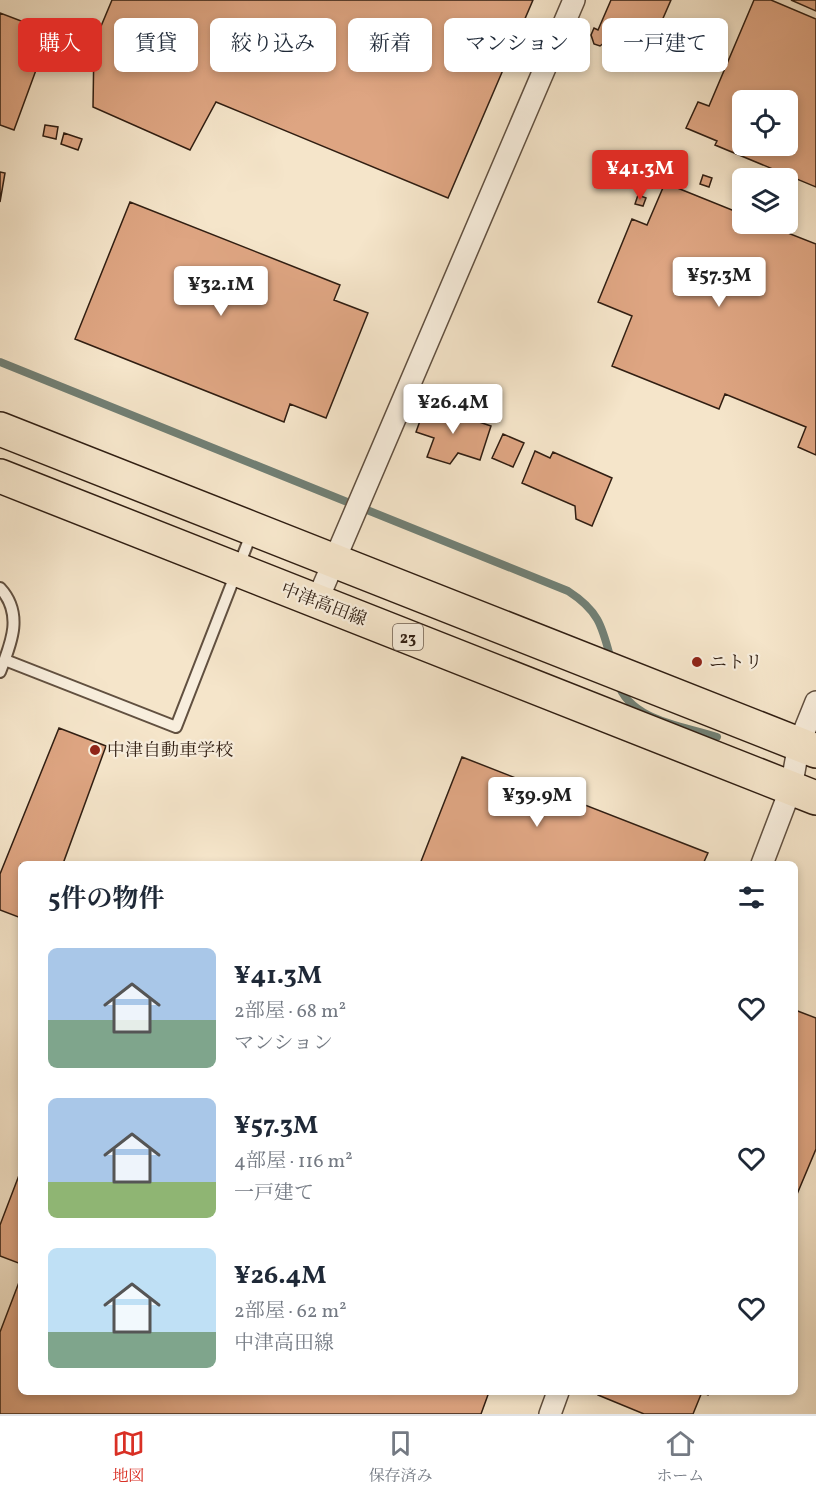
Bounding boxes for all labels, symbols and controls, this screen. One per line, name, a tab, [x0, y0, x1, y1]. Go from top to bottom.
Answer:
chip: 購入	[18, 18, 102, 72]
chip: 賃貸	[114, 18, 198, 72]
chip: 絞り込み	[210, 18, 336, 72]
chip: 新着	[348, 18, 432, 72]
chip: マンション	[444, 18, 590, 72]
chip: 一戸建て	[602, 18, 728, 72]
map controls	[732, 90, 798, 234]
button: locate	[732, 90, 798, 156]
pin: ¥41.3M	[591, 150, 689, 201]
text: ¥41.3M	[606, 155, 674, 183]
button: layers	[732, 168, 798, 234]
pin: ¥57.3M	[670, 257, 768, 308]
text: ¥57.3M	[687, 262, 751, 290]
pin: ¥32.1M	[172, 266, 270, 317]
text: ¥32.1M	[188, 271, 254, 299]
pin: ¥26.4M	[404, 384, 502, 435]
text: ¥26.4M	[417, 389, 489, 417]
street label: 中津高田線	[277, 578, 370, 633]
road number: 23	[393, 624, 423, 650]
place label: ニトリ	[709, 651, 763, 676]
marker: ニトリ	[690, 655, 704, 669]
place label: 中津自動車学校	[107, 739, 233, 764]
marker: 中津自動車学校	[88, 743, 102, 757]
pin: ¥39.9M	[488, 777, 586, 828]
text: ¥39.9M	[502, 782, 572, 810]
icon: filters	[735, 881, 768, 914]
text: 5件の物件	[48, 882, 165, 918]
text: ¥41.3M	[234, 958, 322, 994]
icon: home	[96, 972, 168, 1044]
icon: heart	[735, 992, 768, 1025]
text: 2部屋 · 68 m²	[234, 998, 346, 1026]
text: マンション	[234, 1030, 333, 1058]
text: ¥57.3M	[234, 1108, 318, 1144]
icon: home	[96, 1122, 168, 1194]
icon: heart	[735, 1142, 768, 1175]
text: 4部屋 · 116 m²	[234, 1148, 353, 1176]
text: 一戸建て	[234, 1180, 314, 1208]
text: ¥26.4M	[234, 1258, 326, 1294]
icon: home	[96, 1272, 168, 1344]
icon: heart	[735, 1292, 768, 1325]
text: 2部屋 · 62 m²	[234, 1298, 347, 1326]
text: 中津高田線	[234, 1330, 334, 1358]
tab: 地図	[112, 1427, 145, 1488]
tab: 保存済み	[368, 1427, 433, 1488]
tab: ホーム	[656, 1427, 704, 1488]

